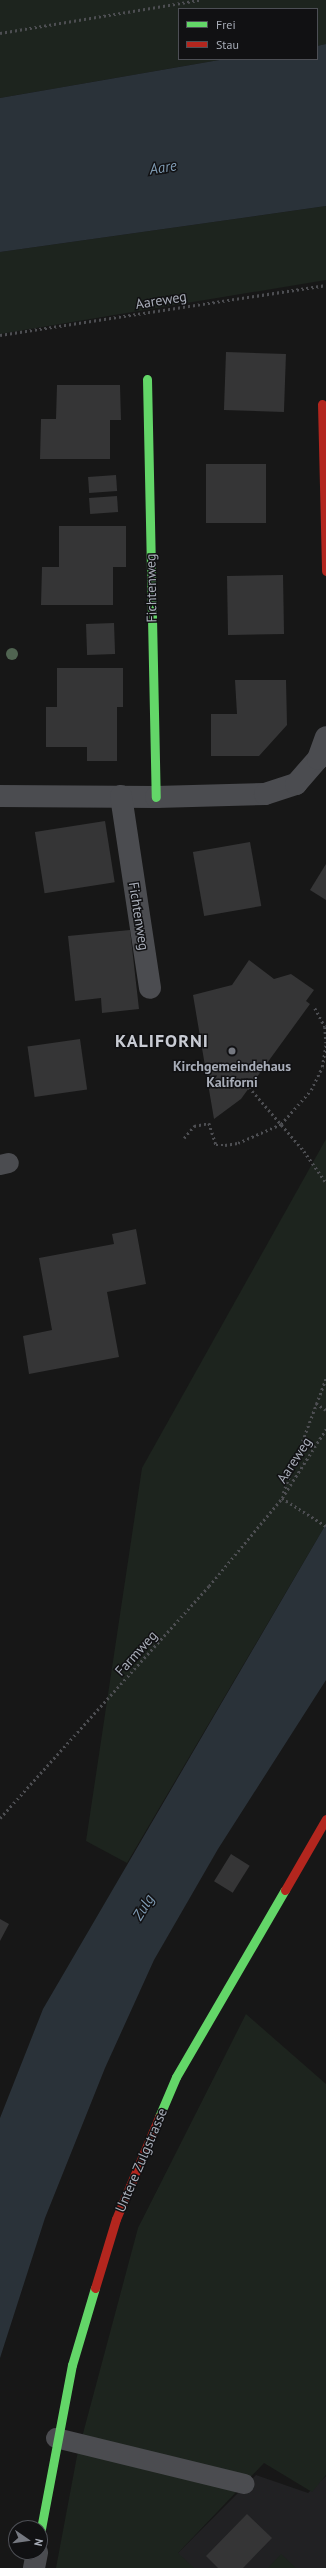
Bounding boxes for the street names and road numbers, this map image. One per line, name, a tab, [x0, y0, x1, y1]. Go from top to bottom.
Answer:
street label: Aareweg	[134, 288, 188, 312]
street label: Fichtenweg	[142, 553, 160, 623]
street label: Fichtenweg	[125, 881, 153, 951]
street label: Aareweg	[273, 1434, 315, 1486]
street label: Farmweg	[111, 1627, 161, 1679]
street label: Untere Zulgstrasse	[111, 2105, 171, 2215]

